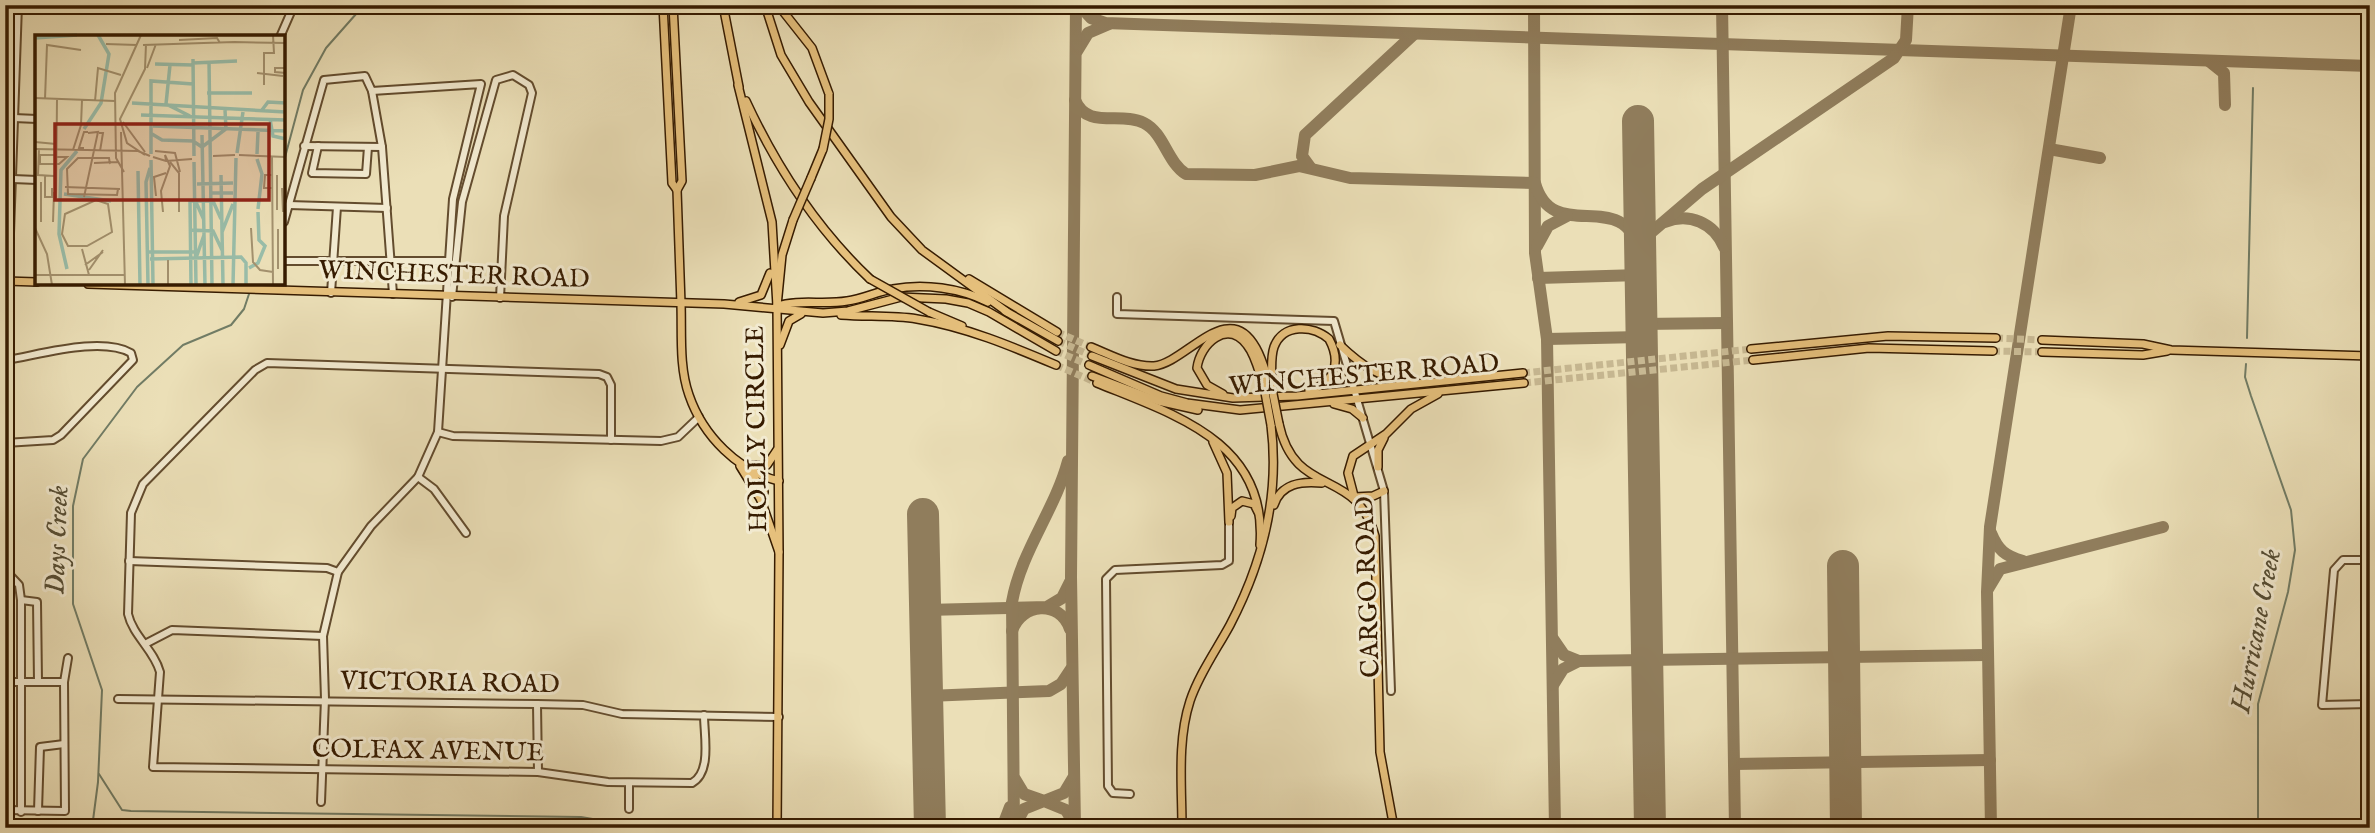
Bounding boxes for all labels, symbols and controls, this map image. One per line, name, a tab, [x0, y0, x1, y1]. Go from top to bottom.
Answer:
inset map	[35, 35, 285, 285]
street label: WINCHESTER ROAD	[318, 254, 590, 296]
street label: HOLLY CIRCLE	[739, 325, 775, 533]
street label: WINCHESTER ROAD	[1227, 347, 1501, 403]
water label: Days Creek	[39, 485, 77, 595]
street label: CARGO ROAD	[1348, 496, 1388, 678]
water label: Hurricane Creek	[2224, 546, 2290, 717]
street label: VICTORIA ROAD	[339, 665, 560, 701]
street label: COLFAX AVENUE	[312, 732, 544, 770]

